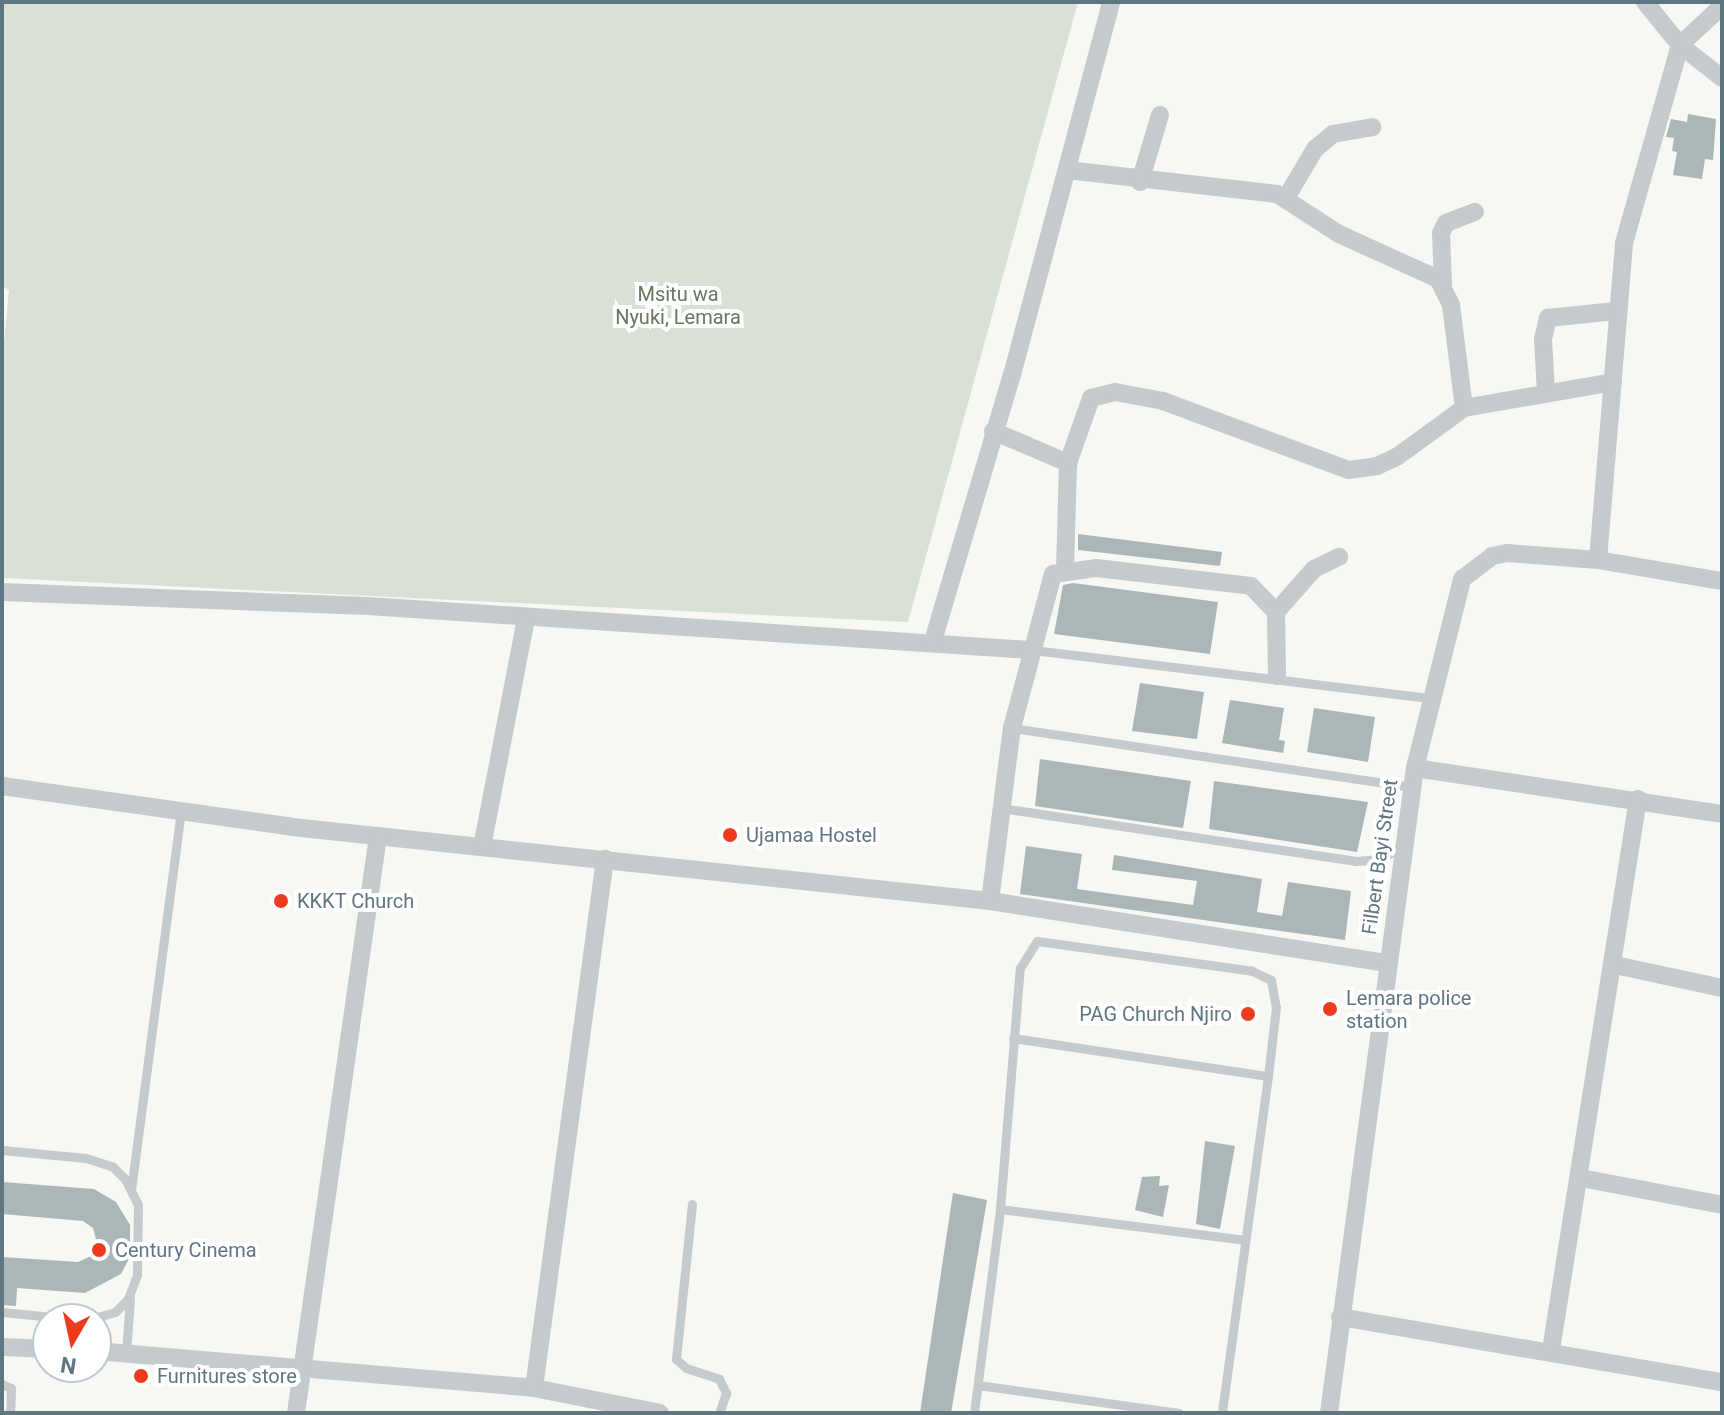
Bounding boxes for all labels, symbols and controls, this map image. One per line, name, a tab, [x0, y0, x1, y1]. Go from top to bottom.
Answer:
park label: Msitu wa Nyuki, Lemara	[615, 283, 741, 330]
street label: Filbert Bayi Street	[1357, 778, 1403, 936]
place label: Ujamaa Hostel	[746, 823, 877, 847]
marker: Ujamaa Hostel	[721, 826, 739, 844]
place label: KKKT Church	[297, 889, 415, 913]
marker: KKKT Church	[272, 892, 290, 910]
place label: Lemara police station	[1346, 986, 1471, 1033]
marker: Lemara police station	[1321, 1000, 1339, 1018]
place label: PAG Church Njiro	[1079, 1002, 1232, 1026]
marker: PAG Church Njiro	[1239, 1005, 1257, 1023]
place label: Century Cinema	[115, 1238, 257, 1262]
marker: Century Cinema	[90, 1241, 108, 1259]
north arrow	[32, 1303, 112, 1383]
text: N	[59, 1352, 78, 1379]
place label: Furnitures store	[157, 1364, 297, 1388]
marker: Furnitures store	[132, 1367, 150, 1385]

